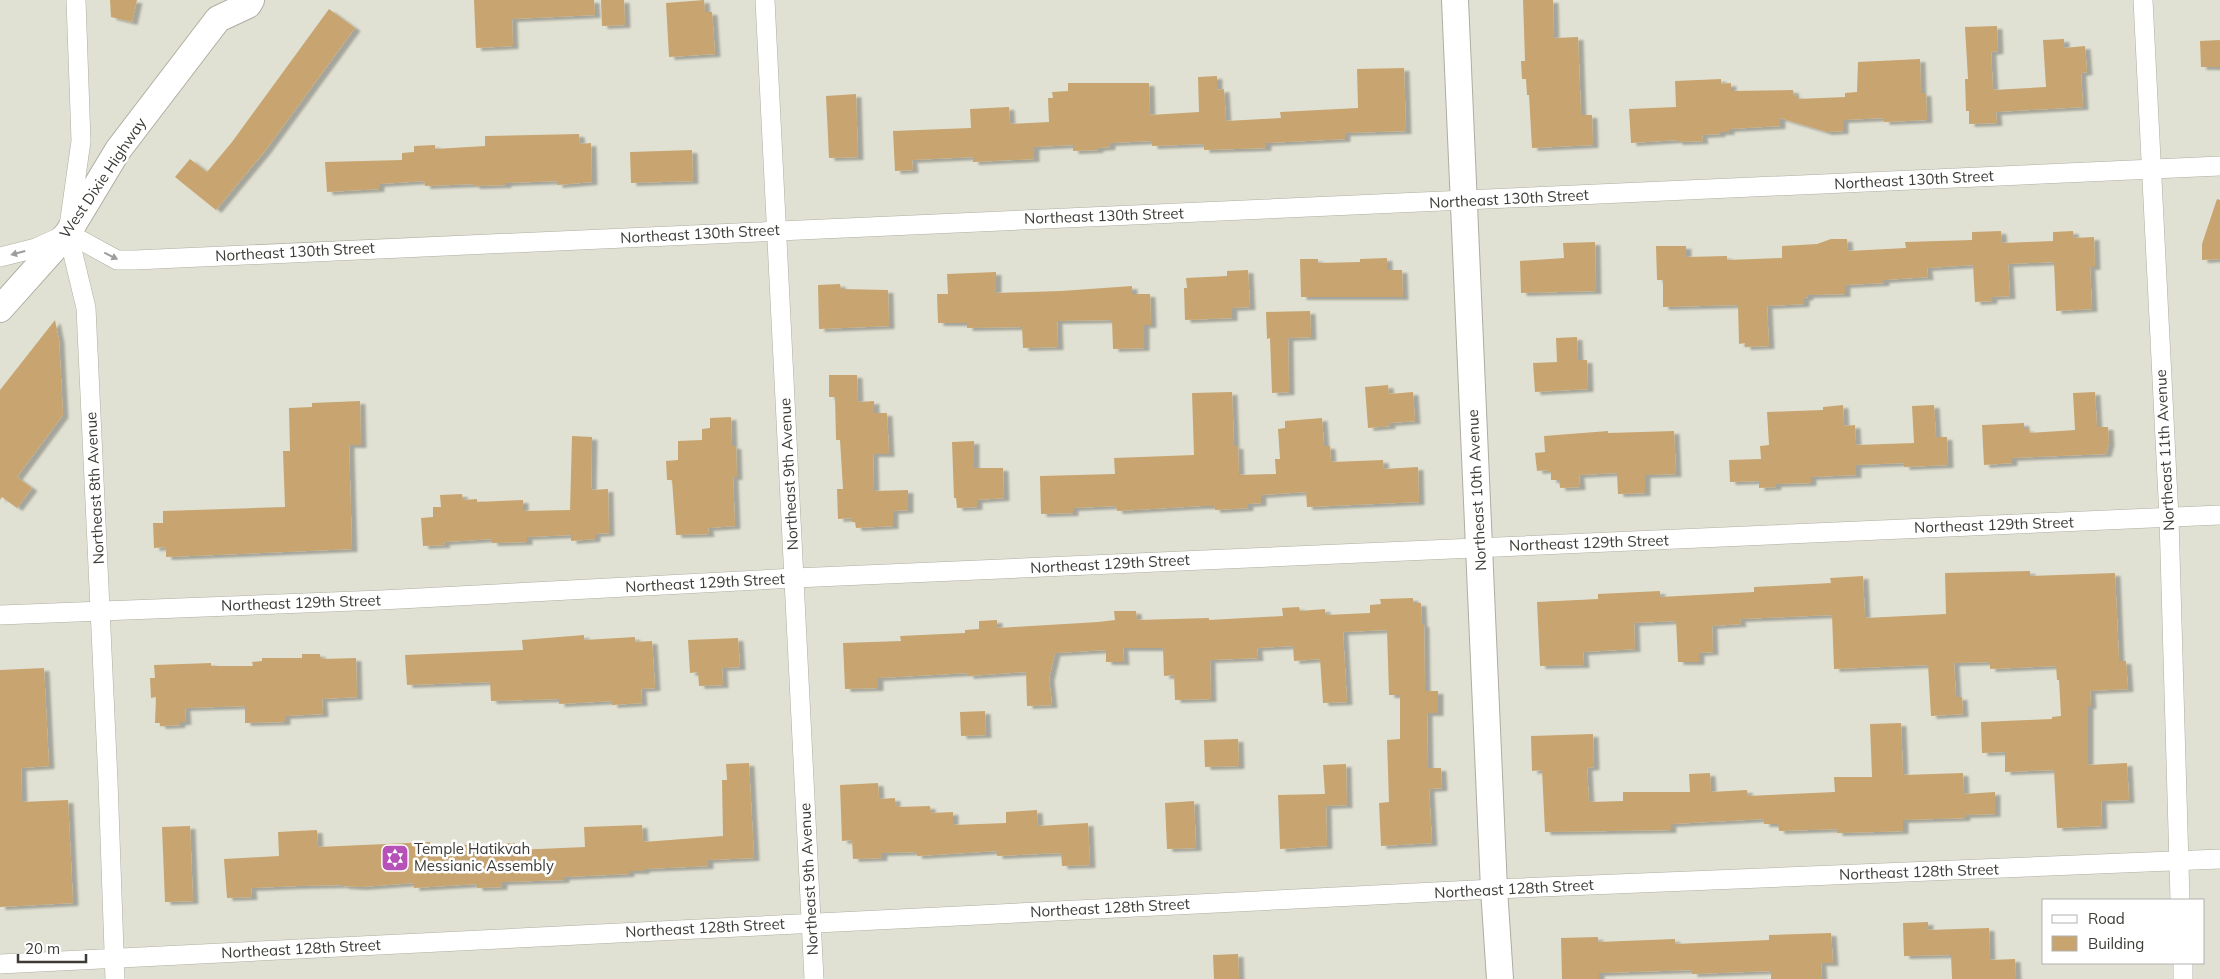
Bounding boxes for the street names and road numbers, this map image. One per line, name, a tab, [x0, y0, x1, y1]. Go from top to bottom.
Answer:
street label: West Dixie Highway	[55, 114, 150, 242]
street label: Northeast 130th Street	[1834, 166, 1994, 193]
street label: Northeast 130th Street	[1429, 185, 1589, 212]
street label: Northeast 130th Street	[1024, 203, 1184, 228]
street label: Northeast 130th Street	[620, 220, 780, 247]
street label: Northeast 130th Street	[215, 238, 375, 265]
street label: Northeast 11th Avenue	[2151, 369, 2178, 531]
street label: Northeast 9th Avenue	[775, 397, 802, 551]
street label: Northeast 10th Avenue	[1463, 409, 1490, 571]
street label: Northeast 8th Avenue	[81, 411, 108, 565]
street label: Northeast 129th Street	[1914, 512, 2074, 537]
street label: Northeast 129th Street	[1509, 530, 1669, 555]
street label: Northeast 129th Street	[1030, 550, 1190, 577]
street label: Northeast 129th Street	[625, 569, 785, 596]
street label: Northeast 129th Street	[221, 590, 381, 615]
street label: Northeast 9th Avenue	[795, 802, 822, 956]
street label: Northeast 128th Street	[1839, 859, 1999, 884]
street label: Northeast 128th Street	[1434, 875, 1594, 902]
street label: Northeast 128th Street	[1030, 894, 1190, 921]
street label: Northeast 128th Street	[625, 914, 785, 941]
street label: Northeast 128th Street	[221, 935, 381, 962]

